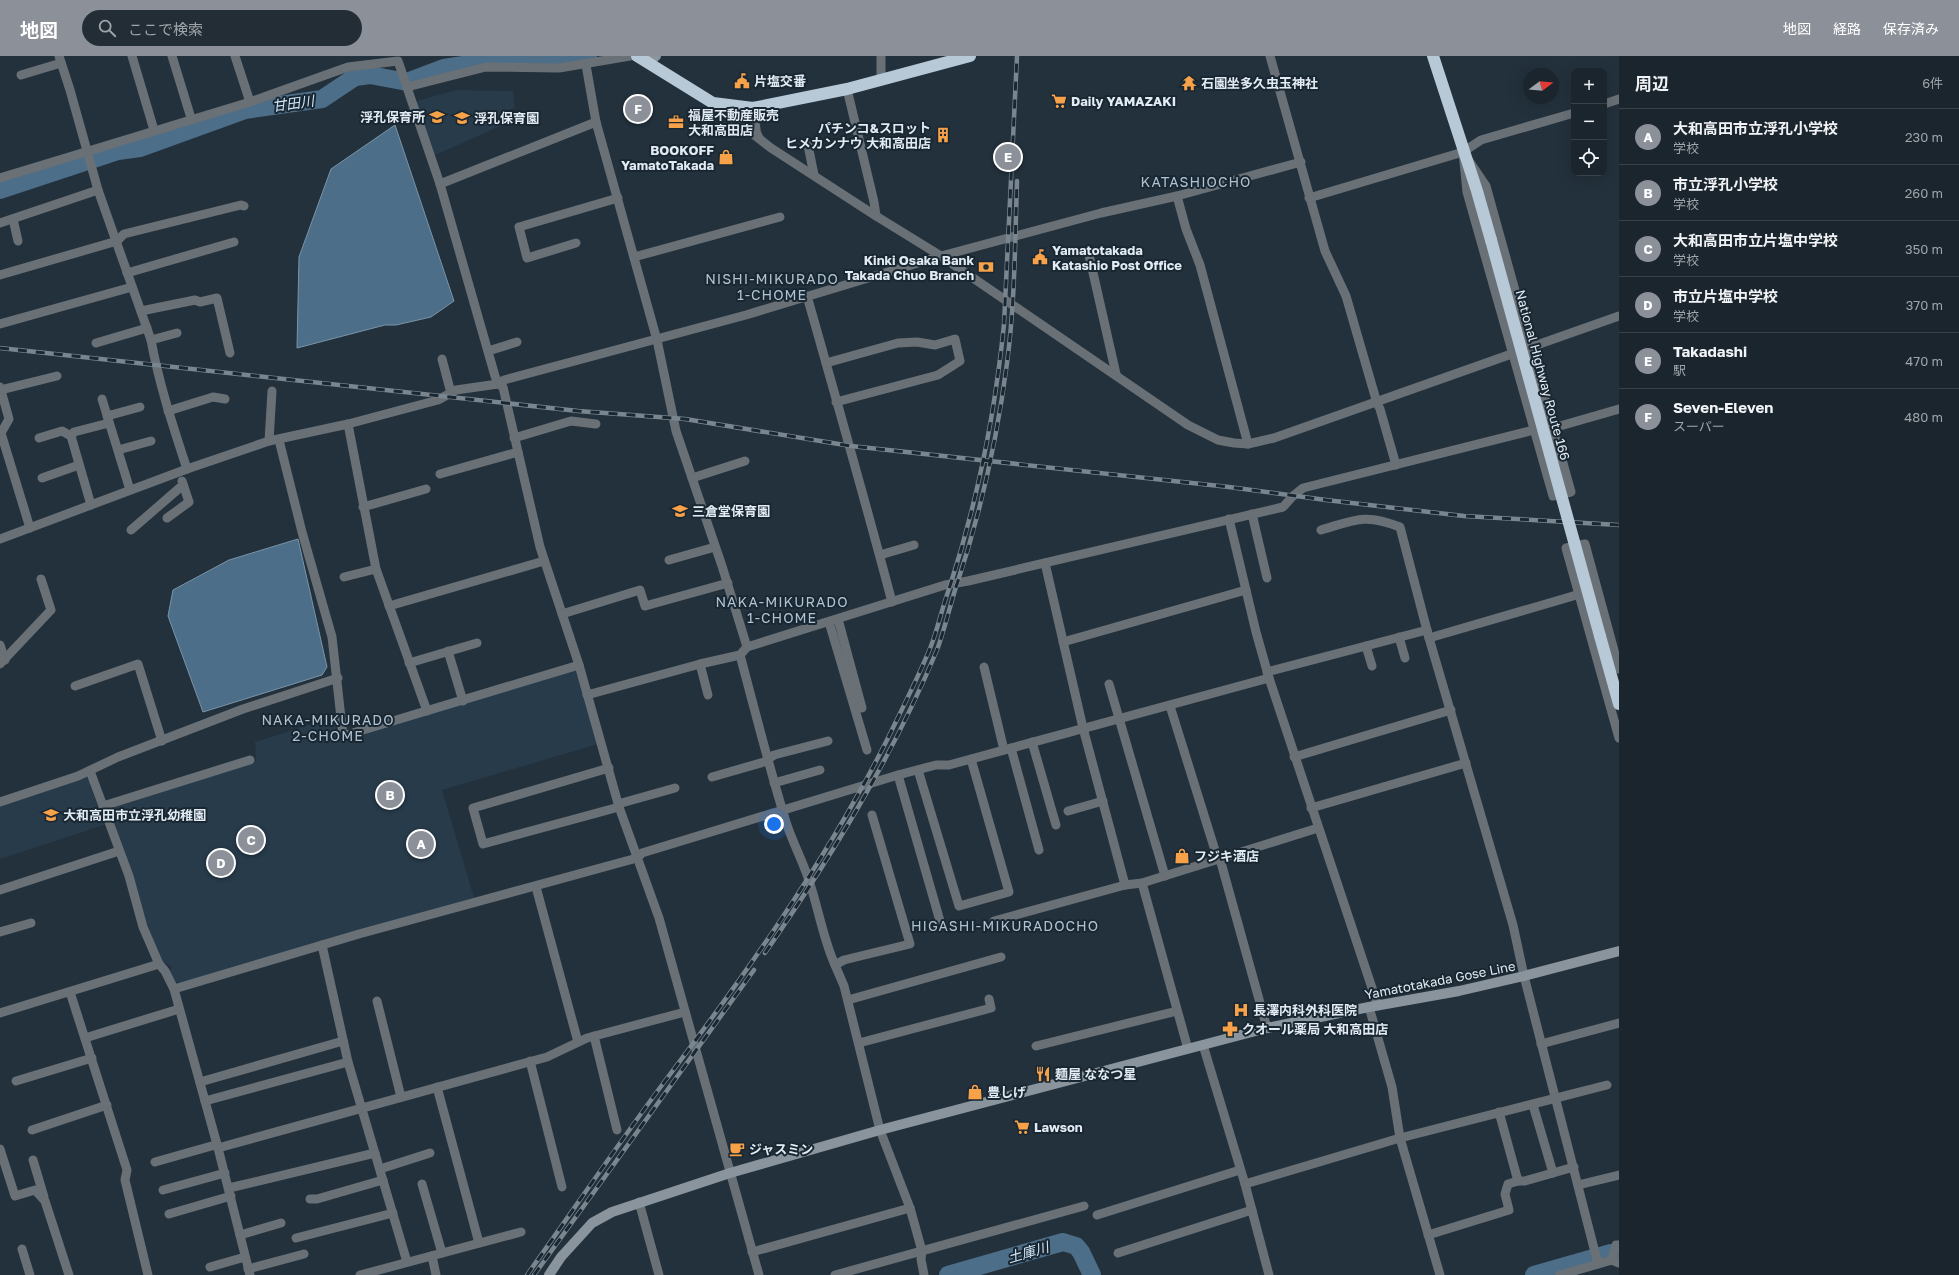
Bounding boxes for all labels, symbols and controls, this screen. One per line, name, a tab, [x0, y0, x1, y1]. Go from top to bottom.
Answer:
search box	[82, 10, 362, 46]
icon: search	[96, 17, 118, 39]
text: 地図	[20, 18, 58, 41]
text: ここで検索	[128, 20, 203, 38]
text: 地図	[1783, 20, 1811, 37]
text: 経路	[1833, 20, 1861, 37]
text: 保存済み	[1883, 20, 1939, 37]
north arrow	[1523, 68, 1559, 104]
map controls	[1571, 68, 1607, 176]
button: +	[1571, 68, 1607, 104]
public building icon: 片塩交番	[733, 72, 751, 90]
place label: 片塩交番	[754, 73, 806, 89]
text: 周辺	[1635, 73, 1669, 94]
temple icon: 石園坐多久虫玉神社	[1180, 74, 1198, 92]
place label: 石園坐多久虫玉神社	[1201, 75, 1318, 91]
text: 6件	[1922, 75, 1943, 91]
water label: 甘田川	[271, 91, 317, 114]
supermarket icon: Daily YAMAZAKI	[1050, 92, 1068, 110]
place label: Daily YAMAZAKI	[1071, 93, 1176, 109]
pin: F	[625, 94, 651, 124]
button: −	[1571, 104, 1607, 140]
place label: 福屋不動産販売 大和高田店	[688, 107, 779, 138]
school or university icon: 浮孔保育所	[428, 108, 446, 126]
place label: 浮孔保育所	[360, 109, 425, 125]
school or university icon: 浮孔保育園	[453, 109, 471, 127]
place label: 浮孔保育園	[474, 110, 539, 126]
office icon: 福屋不動産販売 大和高田店	[667, 113, 685, 131]
text: 大和高田市立浮孔小学校	[1673, 119, 1838, 137]
place label: パチンコ&スロット ヒメカンナウ 大和高田店	[785, 120, 931, 151]
building icon: パチンコ&スロット ヒメカンナウ 大和高田店	[934, 126, 952, 144]
text: A	[1643, 129, 1653, 145]
text: 230 m	[1905, 129, 1943, 145]
button: locate	[1571, 140, 1607, 176]
text: 学校	[1673, 140, 1699, 156]
place label: BOOKOFF YamatoTakada	[621, 142, 714, 173]
pin: E	[995, 142, 1021, 172]
shop icon: BOOKOFF YamatoTakada	[717, 148, 735, 166]
district label: KATASHIOCHO	[1141, 173, 1251, 190]
text: 市立浮孔小学校	[1673, 175, 1778, 193]
text: B	[1643, 185, 1653, 201]
text: 260 m	[1905, 185, 1943, 201]
text: 学校	[1673, 196, 1699, 212]
text: 大和高田市立片塩中学校	[1673, 231, 1838, 249]
text: C	[1643, 241, 1653, 257]
text: 350 m	[1905, 241, 1943, 257]
place label: Yamatotakada Katashio Post Office	[1052, 242, 1182, 273]
public building icon: Yamatotakada Katashio Post Office	[1031, 248, 1049, 266]
place label: Kinki Osaka Bank Takada Chuo Branch	[845, 252, 974, 283]
text: 学校	[1673, 252, 1699, 268]
bank icon: Kinki Osaka Bank Takada Chuo Branch	[977, 258, 995, 276]
district label: NISHI-MIKURADO 1-CHOME	[705, 270, 839, 303]
text: 市立片塩中学校	[1673, 287, 1778, 305]
street label: National Highway Route 166	[1513, 288, 1574, 462]
text: D	[1643, 297, 1653, 313]
text: 370 m	[1906, 297, 1943, 313]
text: 学校	[1673, 308, 1699, 324]
text: Takadashi	[1673, 342, 1747, 360]
text: E	[1644, 353, 1652, 369]
text: 470 m	[1905, 353, 1943, 369]
text: 駅	[1673, 362, 1686, 378]
text: Seven-Eleven	[1673, 398, 1773, 416]
text: F	[1644, 409, 1652, 425]
text: 480 m	[1904, 409, 1943, 425]
text: スーパー	[1673, 418, 1725, 434]
school or university icon: 三倉堂保育園	[671, 502, 689, 520]
place label: 三倉堂保育園	[692, 503, 770, 519]
district label: NAKA-MIKURADO 1-CHOME	[715, 593, 849, 626]
district label: NAKA-MIKURADO 2-CHOME	[261, 711, 395, 744]
pin: B	[377, 780, 403, 810]
school or university icon: 大和高田市立浮孔幼稚園	[42, 806, 60, 824]
place label: 大和高田市立浮孔幼稚園	[63, 807, 206, 823]
your location	[764, 814, 784, 834]
pin: C	[238, 825, 264, 855]
pin: A	[408, 829, 434, 859]
shop icon: フジキ酒店	[1173, 847, 1191, 865]
pin: D	[208, 848, 234, 878]
place label: フジキ酒店	[1194, 848, 1259, 864]
district label: HIGASHI-MIKURADOCHO	[911, 917, 1099, 934]
street label: Yamatotakada Gose Line	[1363, 958, 1517, 1002]
hospital icon: 長澤内科外科医院	[1232, 1001, 1250, 1019]
place label: 長澤内科外科医院	[1253, 1002, 1357, 1018]
pharmacy icon: クオール薬局 大和高田店	[1221, 1020, 1239, 1038]
place label: クオール薬局 大和高田店	[1242, 1021, 1388, 1037]
restaurant icon: 麺屋 ななつ星	[1034, 1065, 1052, 1083]
place label: 麺屋 ななつ星	[1055, 1066, 1136, 1082]
shop icon: 豊しげ	[966, 1083, 984, 1101]
place label: 豊しげ	[987, 1084, 1026, 1100]
supermarket icon: Lawson	[1013, 1118, 1031, 1136]
place label: Lawson	[1034, 1119, 1083, 1135]
cafe icon: ジャスミン	[728, 1140, 746, 1158]
place label: ジャスミン	[749, 1141, 813, 1157]
water label: 土庫川	[1005, 1237, 1052, 1266]

